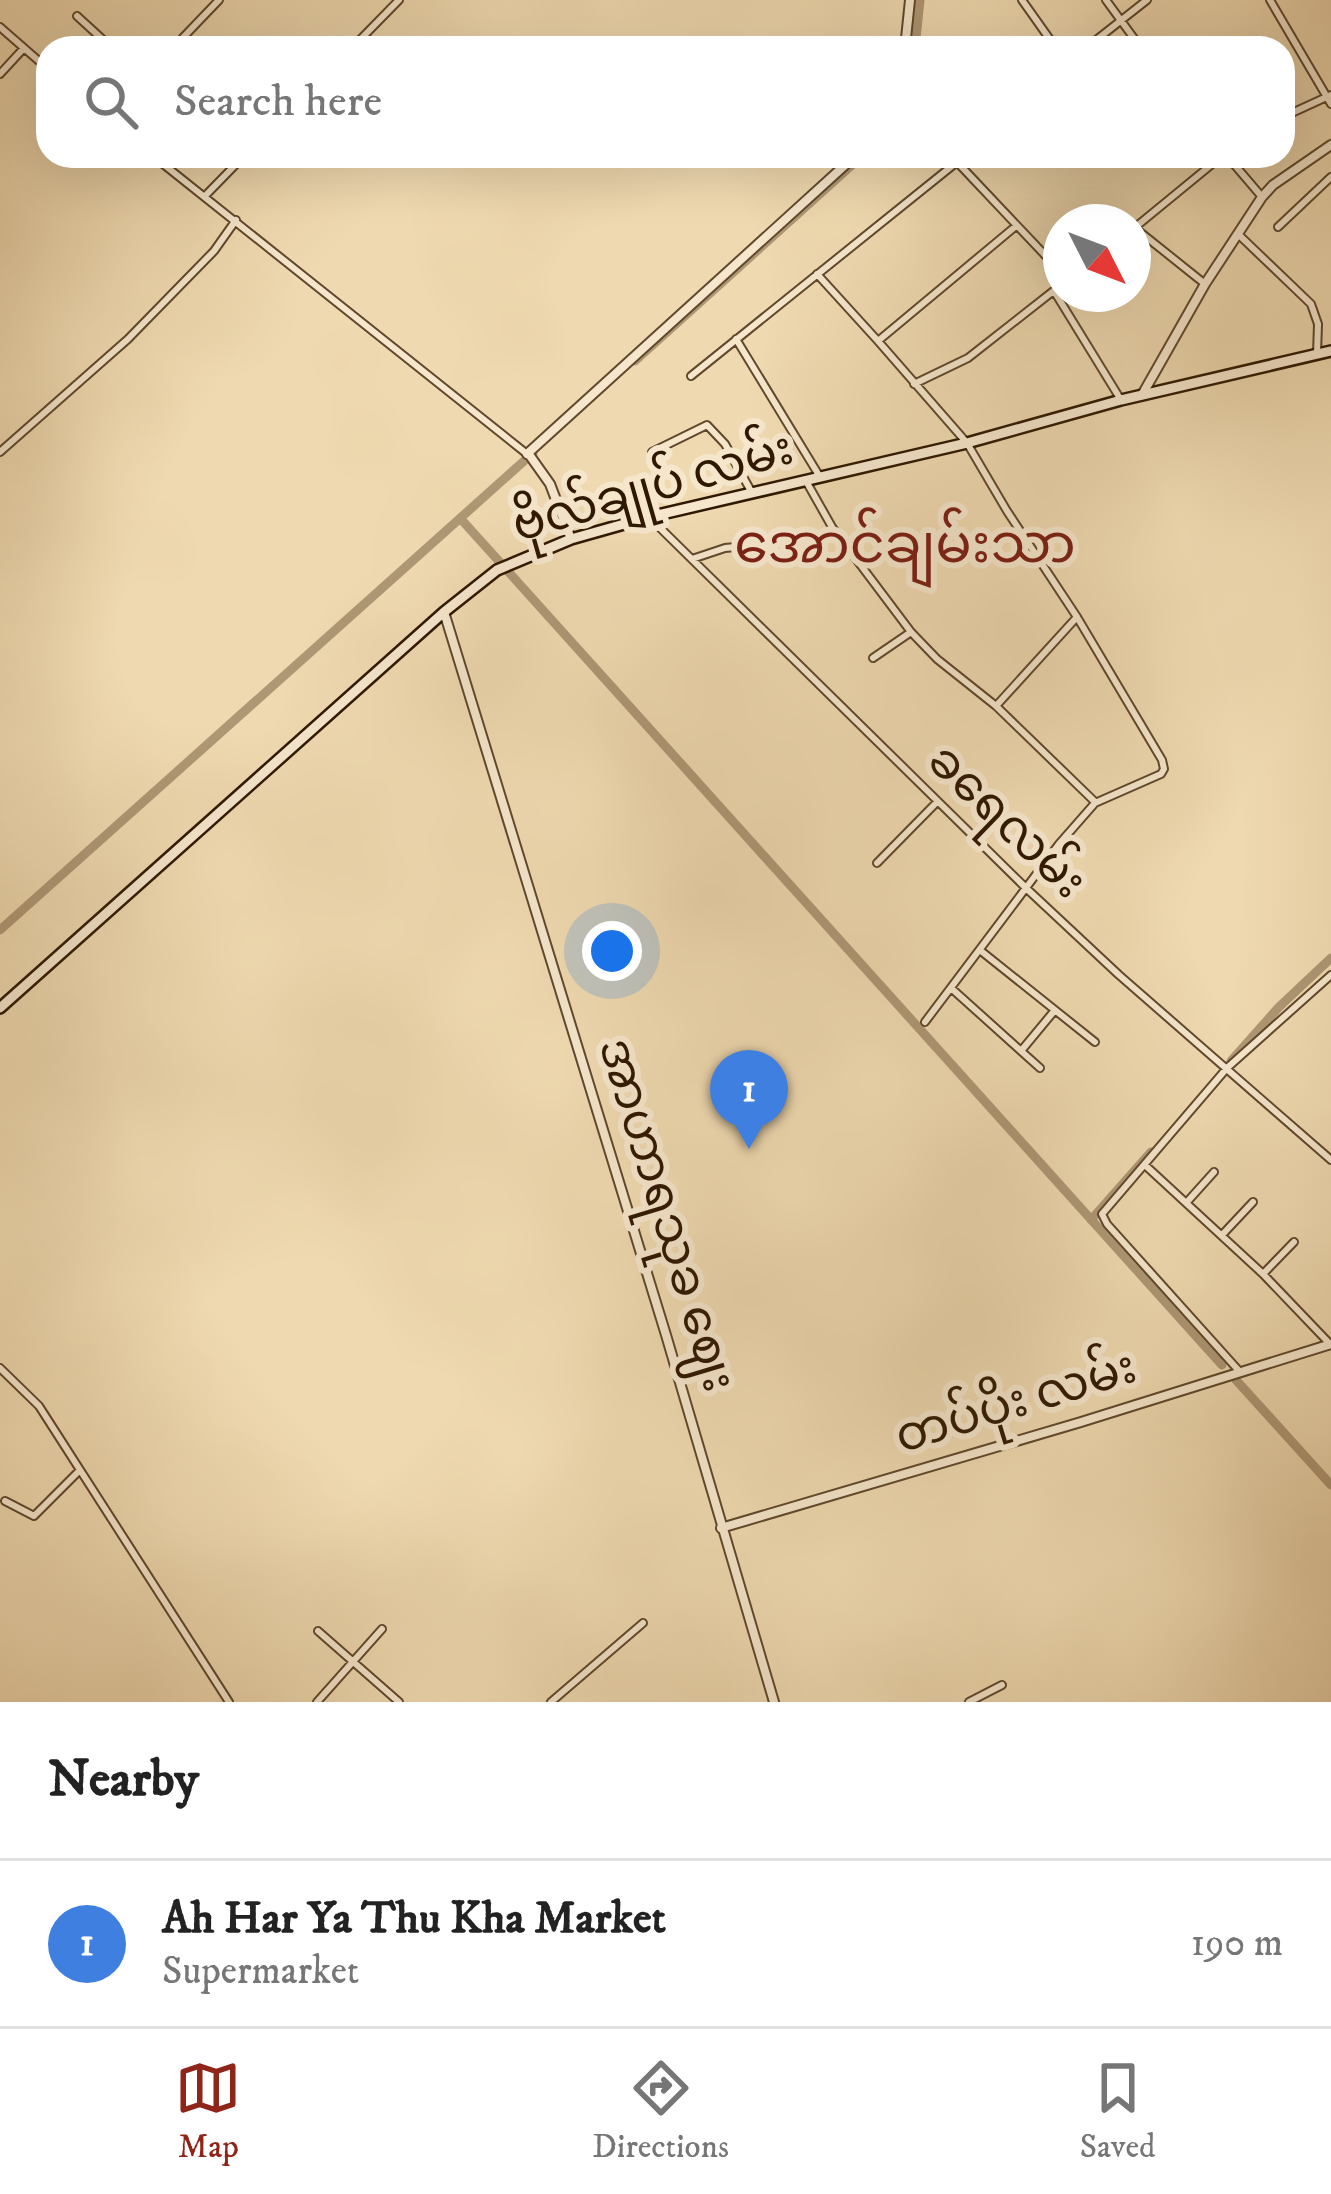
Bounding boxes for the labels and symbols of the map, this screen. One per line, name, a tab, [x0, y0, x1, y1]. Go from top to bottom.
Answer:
north arrow	[1043, 204, 1151, 312]
street label: ဗိုလ်ချုပ် လမ်း	[504, 414, 802, 563]
district label: အောင်ချမ်းသာ	[734, 507, 1076, 589]
street label: ခရေလမ်း	[910, 728, 1102, 917]
your location	[582, 921, 642, 981]
street label: အာဟာရသုခ ဈေး	[578, 1031, 748, 1401]
pin: 1	[710, 1050, 788, 1149]
street label: တပ်ပိုး လမ်း	[887, 1333, 1146, 1474]

